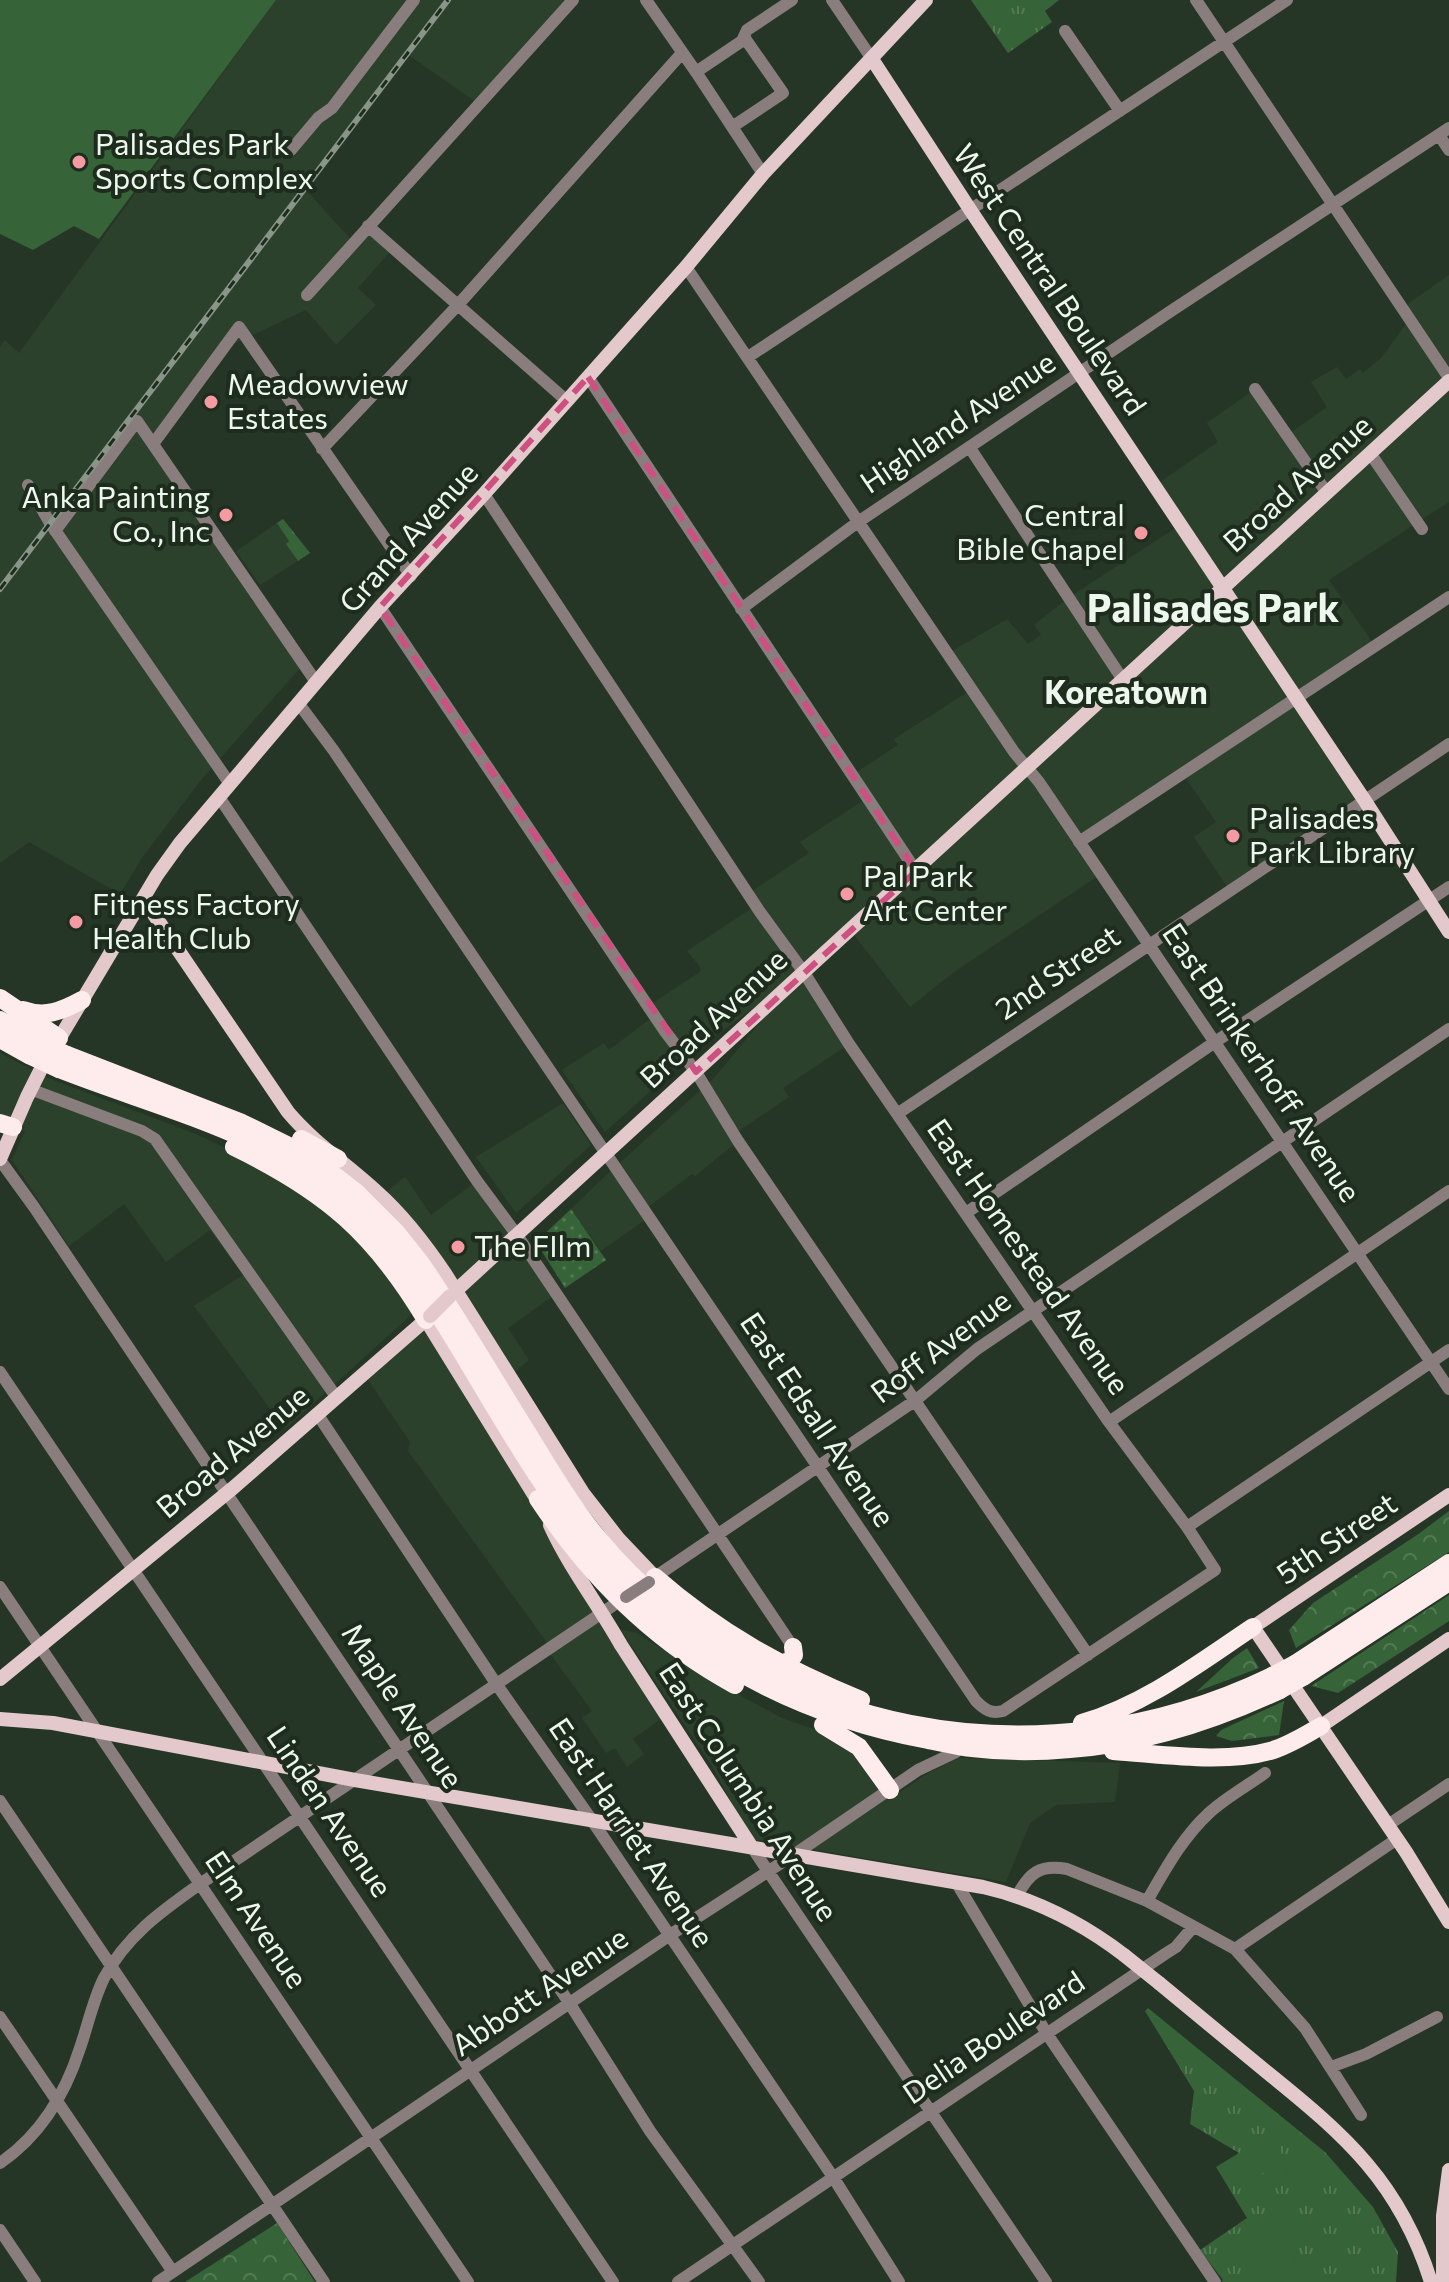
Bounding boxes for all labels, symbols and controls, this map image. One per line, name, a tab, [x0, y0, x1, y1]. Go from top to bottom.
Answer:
place label: Palisades Park Sports Complex	[95, 124, 314, 195]
street label: West Central Boulevard	[946, 136, 1156, 421]
marker: Palisades Park Sports Complex	[70, 153, 88, 171]
street label: Highland Avenue	[852, 342, 1061, 500]
place label: Meadowview Estates	[227, 364, 408, 435]
marker: Meadowview Estates	[202, 393, 220, 411]
street label: Broad Avenue	[1214, 406, 1378, 559]
street label: Grand Avenue	[330, 453, 484, 619]
place label: Anka Painting Co., Inc	[22, 477, 210, 548]
place label: Central Bible Chapel	[956, 495, 1125, 566]
marker: Anka Painting Co., Inc	[217, 506, 235, 524]
marker: Central Bible Chapel	[1132, 524, 1150, 542]
district label: Palisades Park	[1087, 583, 1340, 630]
district label: Koreatown	[1044, 671, 1208, 711]
place label: Palisades Park Library	[1249, 798, 1415, 869]
marker: Palisades Park Library	[1224, 827, 1242, 845]
place label: Pal Park Art Center	[863, 856, 1007, 927]
place label: Fitness Factory Health Club	[92, 884, 300, 955]
marker: Pal Park Art Center	[838, 885, 856, 903]
marker: Fitness Factory Health Club	[67, 913, 85, 931]
street label: East Brinkerhoff Avenue	[1156, 915, 1370, 1208]
street label: 2nd Street	[988, 916, 1126, 1026]
street label: Broad Avenue	[631, 940, 793, 1095]
street label: East Homestead Avenue	[921, 1111, 1139, 1400]
place label: The FIlm	[474, 1226, 591, 1263]
marker: The FIlm	[449, 1238, 467, 1256]
street label: Roff Avenue	[862, 1280, 1017, 1410]
street label: East Edsall Avenue	[734, 1304, 904, 1533]
street label: Broad Avenue	[148, 1376, 315, 1525]
street label: 5th Street	[1268, 1483, 1403, 1591]
street label: Maple Avenue	[335, 1615, 473, 1794]
street label: East Columbia Avenue	[653, 1654, 848, 1927]
street label: East Harriet Avenue	[543, 1710, 724, 1953]
street label: Linden Avenue	[260, 1718, 402, 1903]
street label: Elm Avenue	[199, 1843, 317, 1994]
street label: Abbott Avenue	[444, 1917, 634, 2062]
street label: Delia Boulevard	[895, 1961, 1091, 2110]

